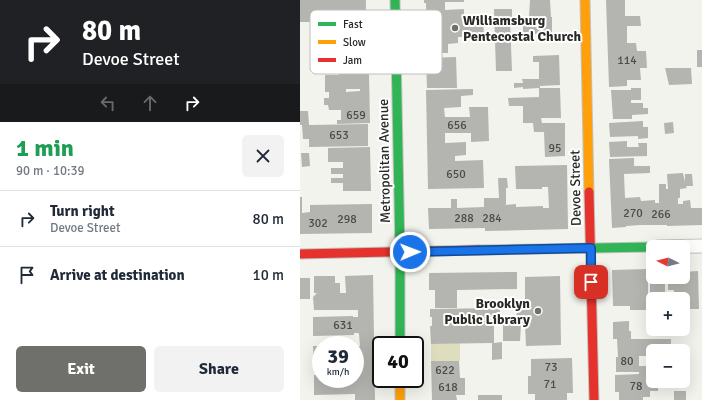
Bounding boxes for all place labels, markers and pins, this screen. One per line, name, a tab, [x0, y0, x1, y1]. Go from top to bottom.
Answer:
place label: Williamsburg Pentecostal Church	[463, 12, 581, 45]
marker: Williamsburg Pentecostal Church	[450, 23, 460, 33]
pin	[574, 265, 608, 299]
place label: Brooklyn Public Library	[444, 295, 530, 328]
marker: Brooklyn Public Library	[533, 306, 543, 316]

